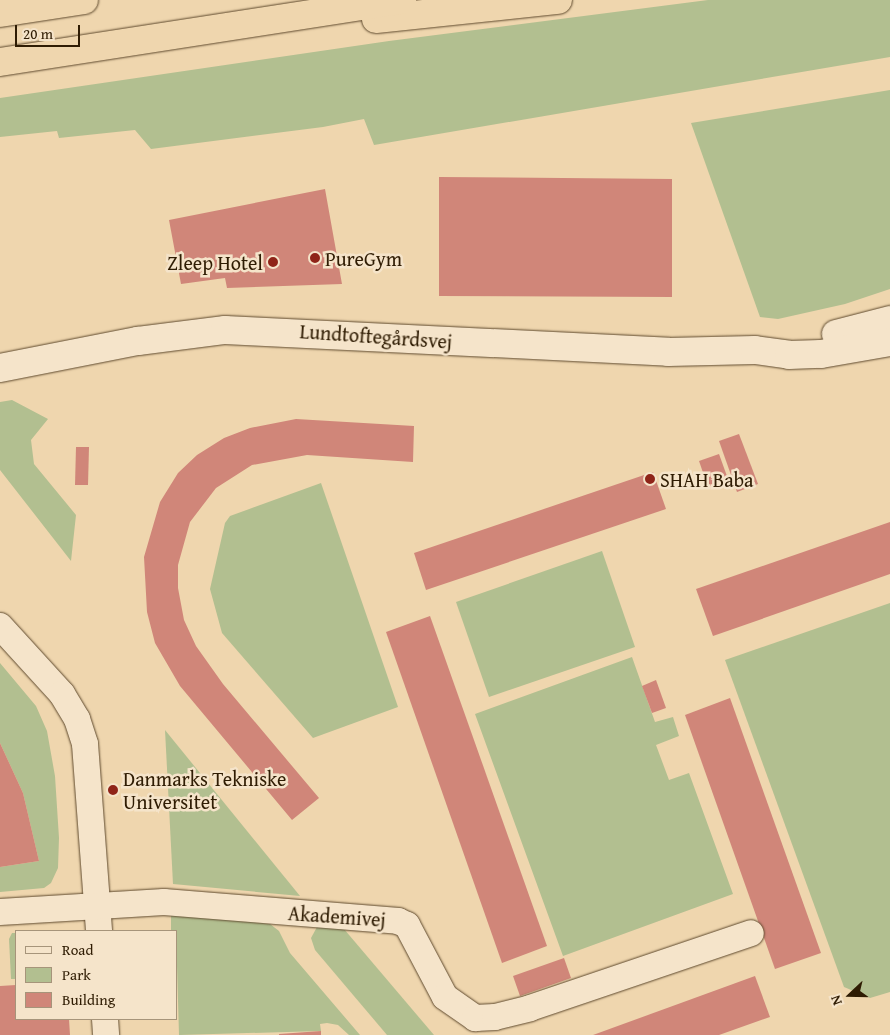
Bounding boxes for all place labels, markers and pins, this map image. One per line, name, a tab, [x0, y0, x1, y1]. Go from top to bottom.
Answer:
place label: PureGym	[325, 246, 402, 270]
place label: Zleep Hotel	[167, 250, 263, 274]
marker: PureGym	[309, 252, 321, 264]
marker: Zleep Hotel	[267, 256, 279, 268]
place label: SHAH Baba	[660, 467, 753, 491]
marker: SHAH Baba	[644, 473, 656, 485]
place label: Danmarks Tekniske Universitet	[123, 766, 286, 813]
marker: Danmarks Tekniske Universitet	[107, 784, 119, 796]

